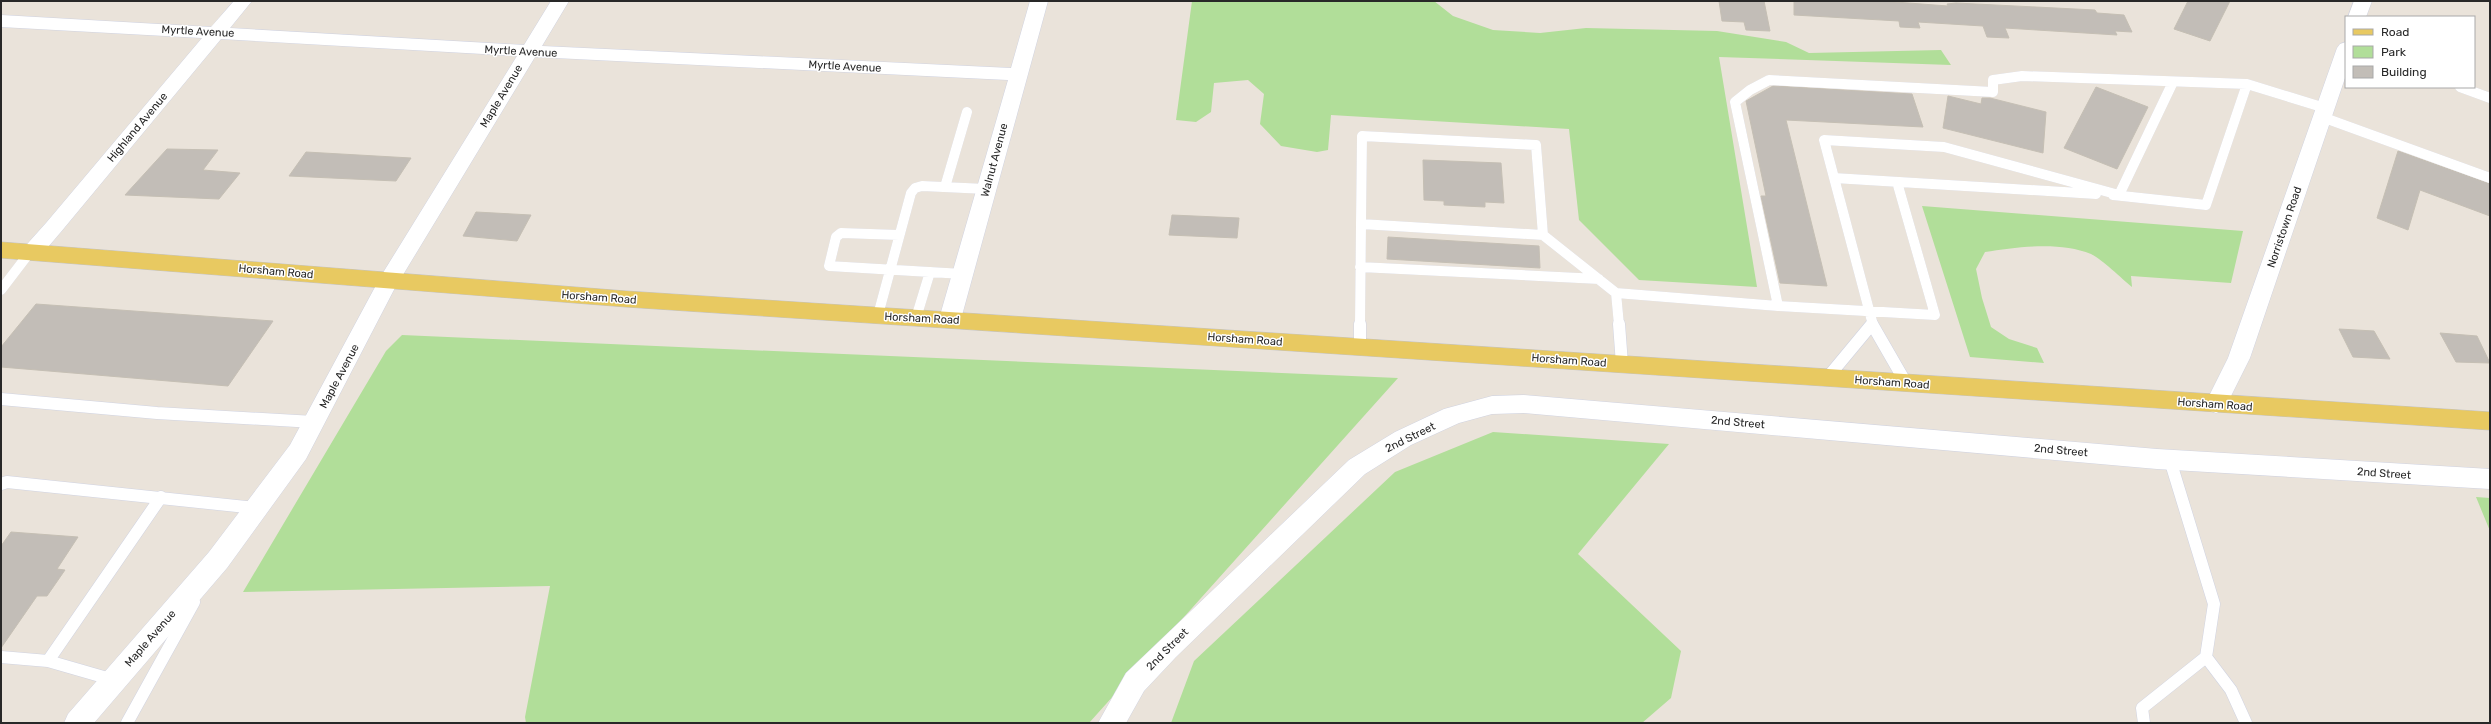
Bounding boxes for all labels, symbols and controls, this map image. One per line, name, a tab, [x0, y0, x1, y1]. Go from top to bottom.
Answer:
legend	[2345, 16, 2475, 88]
street label: Myrtle Avenue	[161, 23, 235, 40]
text: Road	[2381, 25, 2409, 39]
street label: Myrtle Avenue	[484, 43, 558, 60]
text: Park	[2381, 45, 2407, 59]
street label: Myrtle Avenue	[808, 58, 882, 75]
street label: Maple Avenue	[478, 62, 525, 130]
text: Building	[2381, 65, 2427, 79]
street label: Highland Avenue	[105, 90, 170, 165]
street label: Walnut Avenue	[978, 122, 1011, 198]
street label: Norristown Road	[2264, 185, 2305, 270]
street label: Horsham Road	[238, 262, 314, 281]
street label: Horsham Road	[561, 288, 637, 307]
street label: Horsham Road	[884, 310, 960, 327]
street label: Horsham Road	[1207, 330, 1283, 349]
street label: Maple Avenue	[317, 342, 362, 411]
street label: Horsham Road	[1531, 351, 1607, 370]
street label: Horsham Road	[1854, 373, 1930, 392]
street label: Horsham Road	[2177, 395, 2253, 414]
street label: 2nd Street	[1710, 414, 1766, 431]
street label: 2nd Street	[1383, 419, 1438, 455]
street label: 2nd Street	[2033, 442, 2089, 459]
street label: 2nd Street	[2356, 465, 2412, 482]
street label: Maple Avenue	[122, 607, 179, 669]
street label: 2nd Street	[1144, 625, 1192, 673]

